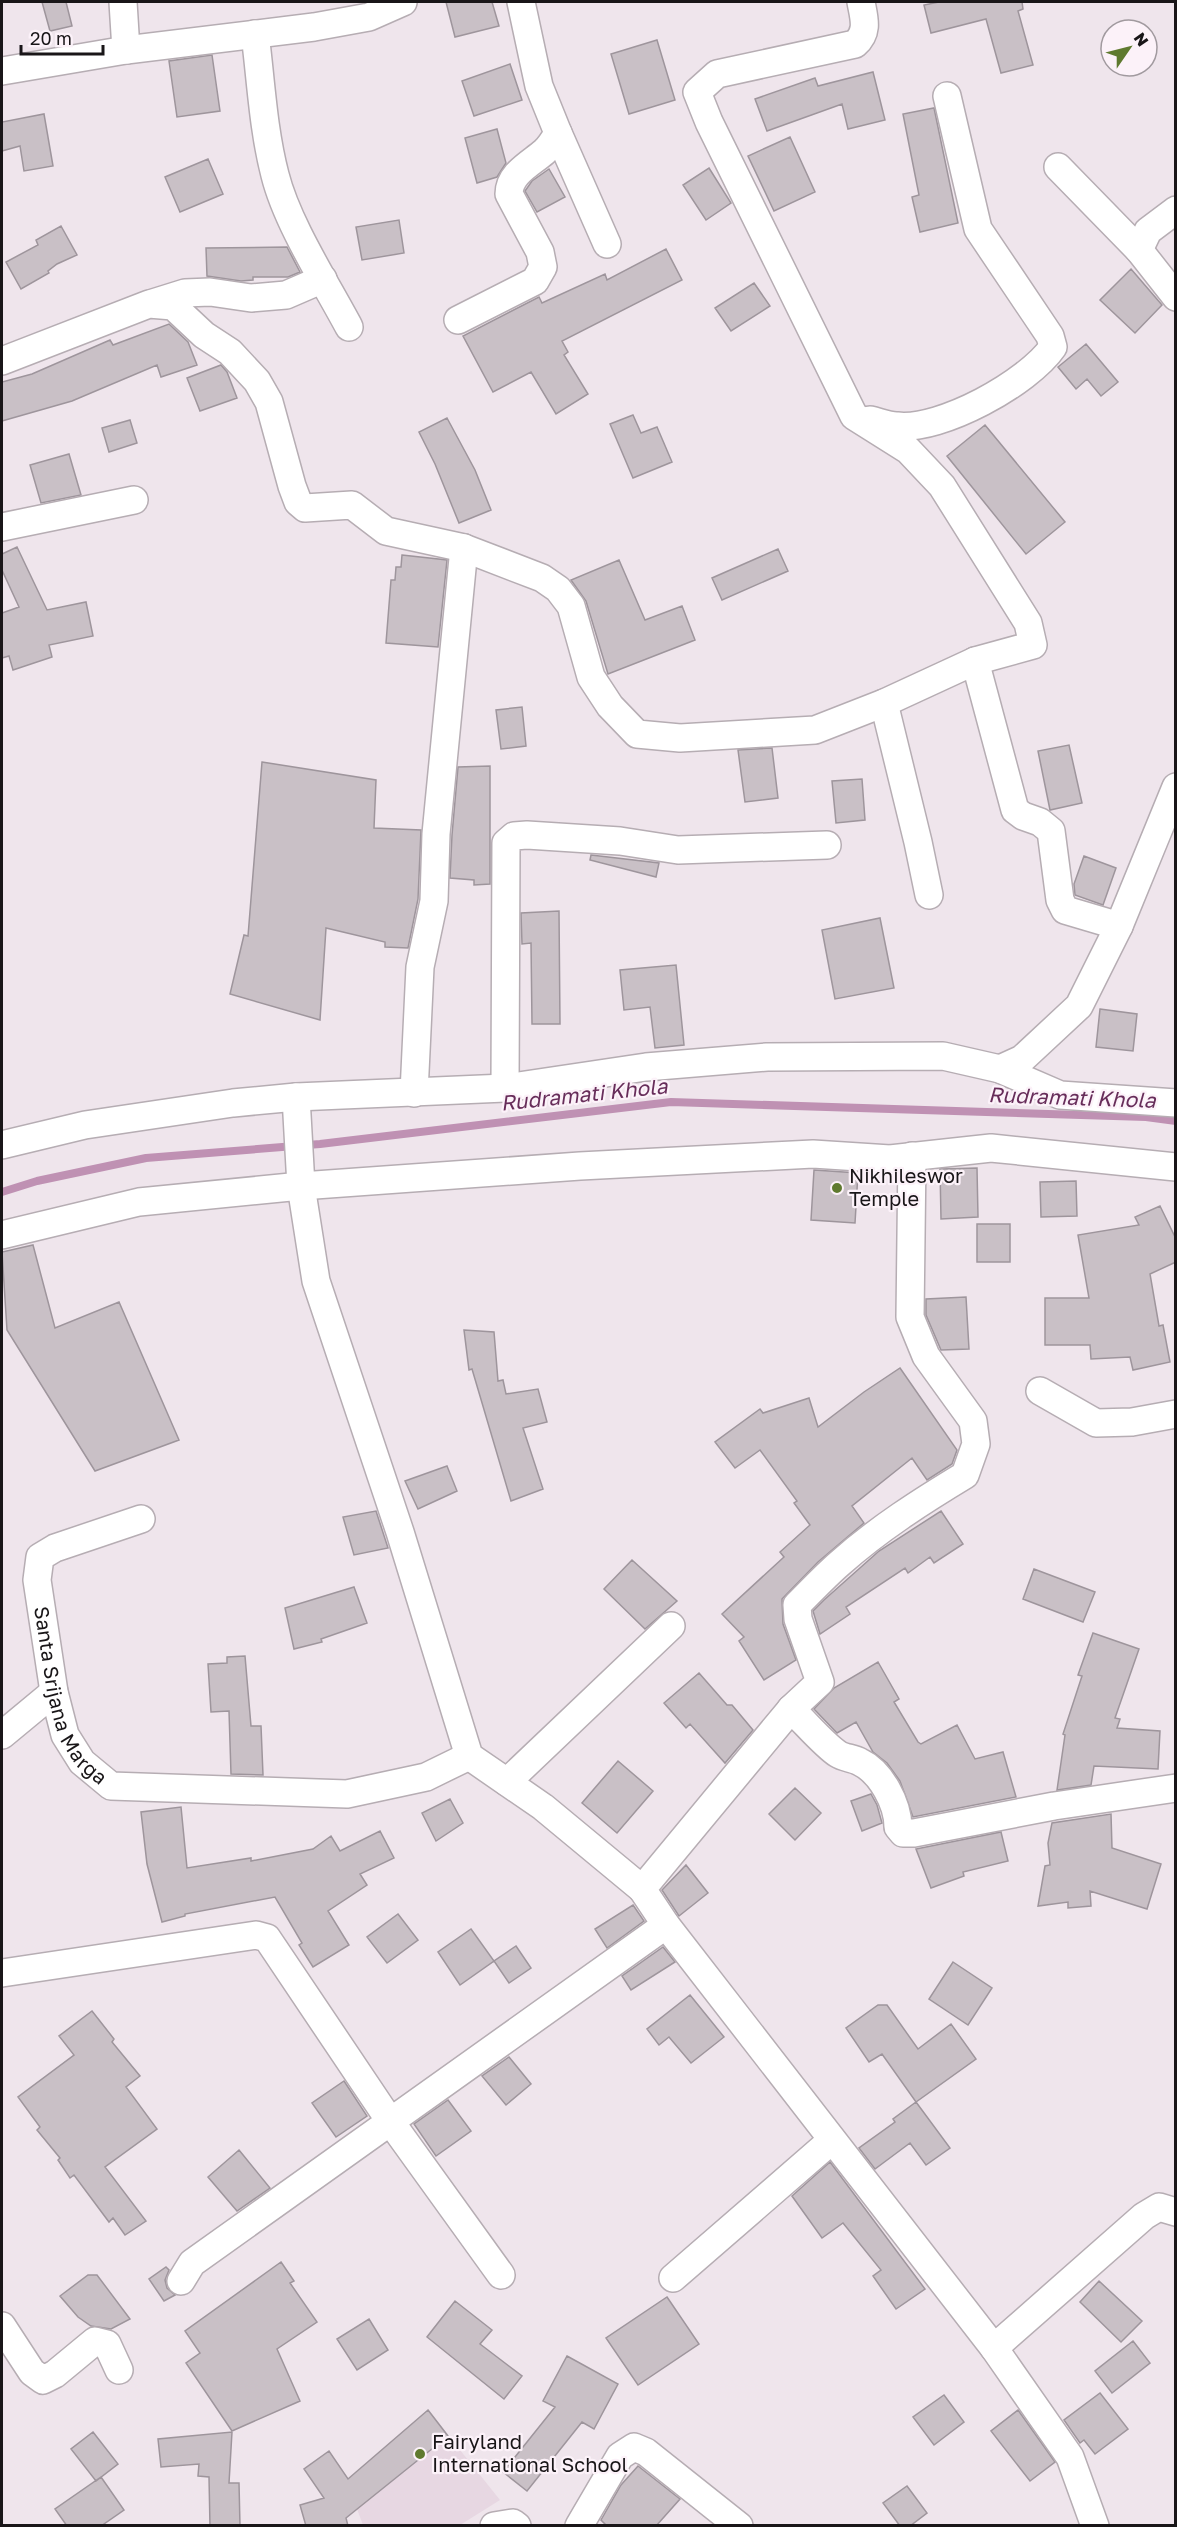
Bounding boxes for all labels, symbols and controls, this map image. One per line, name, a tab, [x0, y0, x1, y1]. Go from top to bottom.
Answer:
scale bar	[21, 18, 104, 56]
north arrow	[1099, 18, 1159, 78]
text: 20 m	[30, 27, 72, 49]
text: N	[1130, 29, 1153, 50]
water label: Rudramati Khola	[499, 1072, 670, 1116]
water label: Rudramati Khola	[988, 1081, 1157, 1113]
place label: Nikhileswor Temple	[849, 1163, 963, 1210]
marker: Nikhileswor Temple	[830, 1181, 844, 1195]
street label: Santa Srijana Marga	[30, 1604, 112, 1789]
place label: Fairyland International School	[432, 2429, 628, 2476]
marker: Fairyland International School	[413, 2447, 427, 2461]

